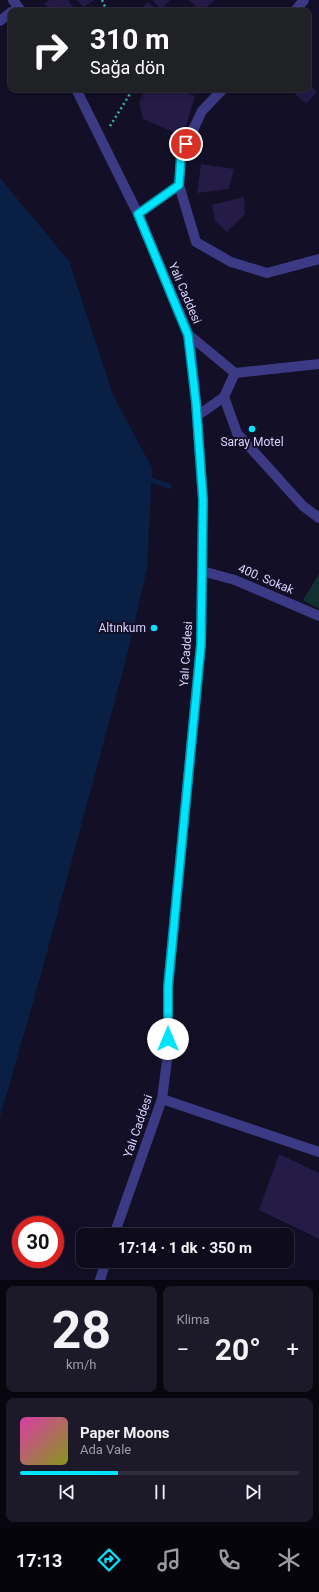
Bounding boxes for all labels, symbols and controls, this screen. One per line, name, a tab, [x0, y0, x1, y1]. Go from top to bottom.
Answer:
text: 310 m	[90, 23, 169, 56]
icon: right	[24, 24, 76, 76]
text: Sağa dön	[90, 57, 165, 78]
pin	[169, 127, 203, 161]
icon: arrive	[175, 133, 197, 155]
street label: Yalı Caddesi	[166, 260, 204, 326]
marker: Saray Motel	[247, 424, 257, 434]
place label: Saray Motel	[220, 435, 284, 449]
street label: 400. Sokak	[236, 561, 297, 597]
place label: Altınkum	[99, 621, 146, 635]
street label: Yalı Caddesi	[177, 621, 195, 687]
marker: Altınkum	[149, 623, 159, 633]
position arrow	[147, 1018, 189, 1060]
street label: Yalı Caddesi	[121, 1093, 155, 1159]
speed limit sign: 30	[12, 1216, 64, 1268]
text: 17:14 · 1 dk · 350 m	[118, 1239, 252, 1257]
text: 28	[51, 1300, 111, 1361]
text: Klima	[177, 1312, 209, 1327]
text: 20°	[215, 1332, 261, 1367]
text: −	[177, 1337, 189, 1362]
text: +	[287, 1337, 299, 1362]
text: km/h	[66, 1357, 97, 1372]
text: Paper Moons	[80, 1424, 170, 1442]
text: Ada Vale	[80, 1442, 131, 1457]
icon: previous	[56, 1481, 78, 1503]
icon: pause	[149, 1481, 171, 1503]
icon: next	[242, 1481, 264, 1503]
icon: directions	[95, 1546, 123, 1574]
icon: music	[155, 1546, 183, 1574]
icon: phone	[215, 1546, 243, 1574]
icon: climate	[275, 1546, 303, 1574]
text: 17:13	[16, 1550, 62, 1571]

